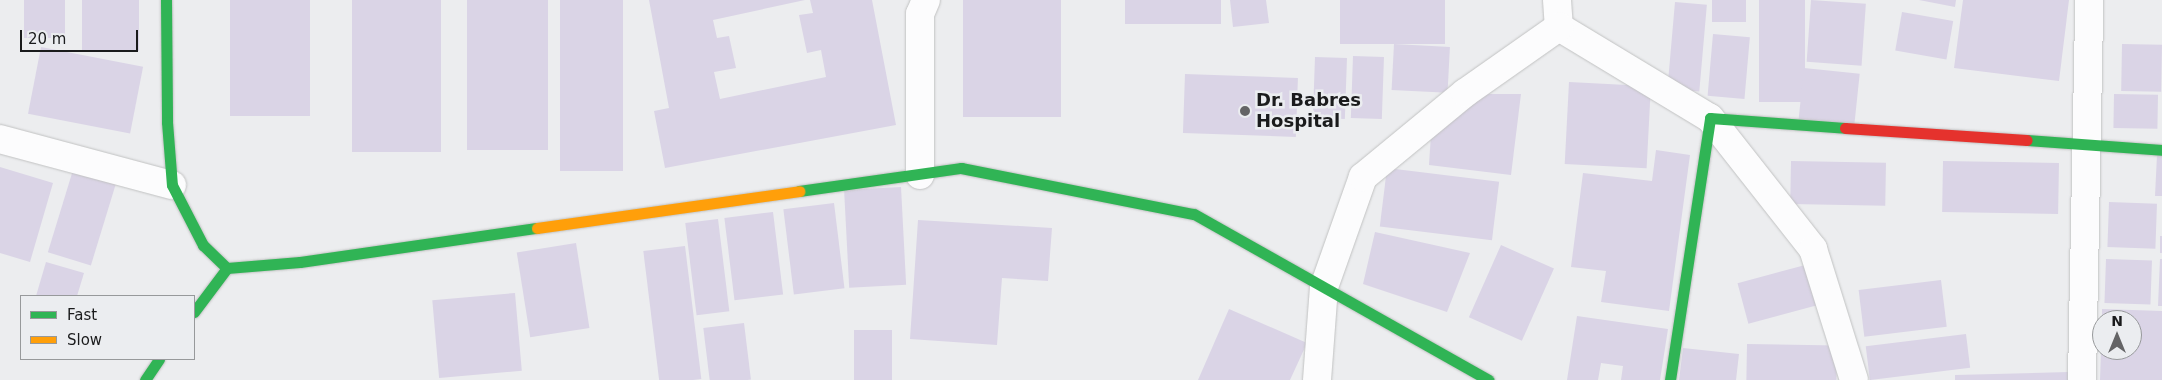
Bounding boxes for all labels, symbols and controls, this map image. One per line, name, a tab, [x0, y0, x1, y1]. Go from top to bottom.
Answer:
scale bar	[22, 20, 140, 52]
text: 20 m	[28, 30, 66, 48]
place label: Dr. Babres Hospital	[1256, 90, 1361, 132]
marker: Dr. Babres Hospital	[1238, 104, 1252, 118]
legend	[20, 295, 195, 360]
text: Fast	[67, 306, 97, 324]
north arrow	[2092, 310, 2142, 360]
text: N	[2111, 313, 2123, 329]
text: Slow	[67, 331, 102, 349]

